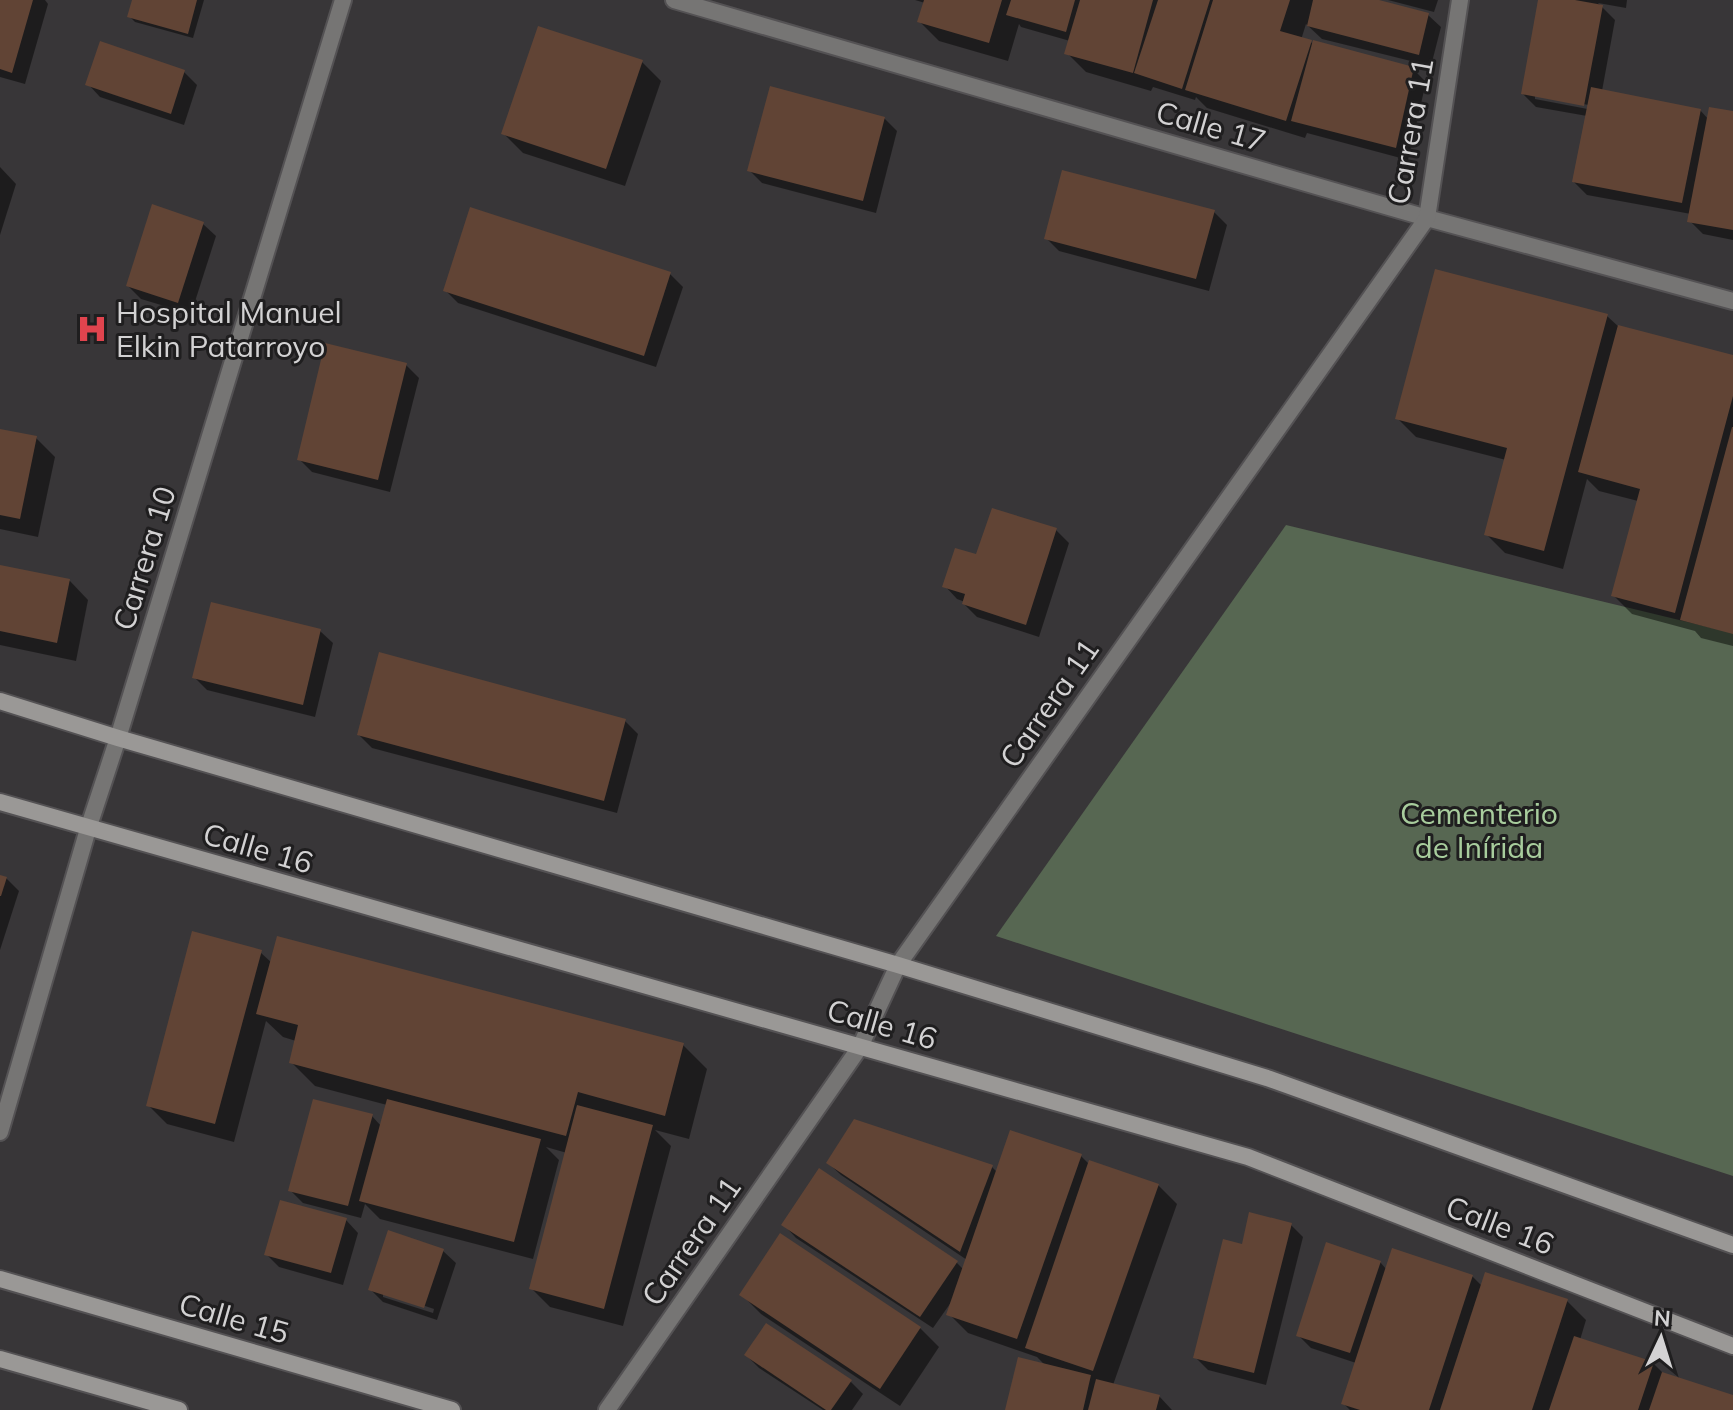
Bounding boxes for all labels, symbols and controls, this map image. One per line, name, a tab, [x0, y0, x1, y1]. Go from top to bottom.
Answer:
street label: Carrera 11	[1378, 55, 1442, 207]
street label: Calle 17	[1152, 92, 1270, 160]
place label: Hospital Manuel Elkin Patarroyo	[116, 293, 342, 365]
hospital icon: Hospital Manuel Elkin Patarroyo	[75, 312, 109, 346]
street label: Carrera 10	[104, 481, 184, 635]
street label: Carrera 11	[991, 631, 1107, 775]
park label: Cementerio de Inírida	[1400, 794, 1558, 866]
street label: Calle 16	[199, 814, 317, 882]
street label: Calle 16	[823, 990, 941, 1058]
street label: Carrera 11	[633, 1169, 749, 1313]
street label: Calle 16	[1441, 1187, 1559, 1263]
street label: Calle 15	[175, 1284, 293, 1352]
north arrow	[1621, 1298, 1701, 1378]
text: N	[1653, 1304, 1672, 1333]

